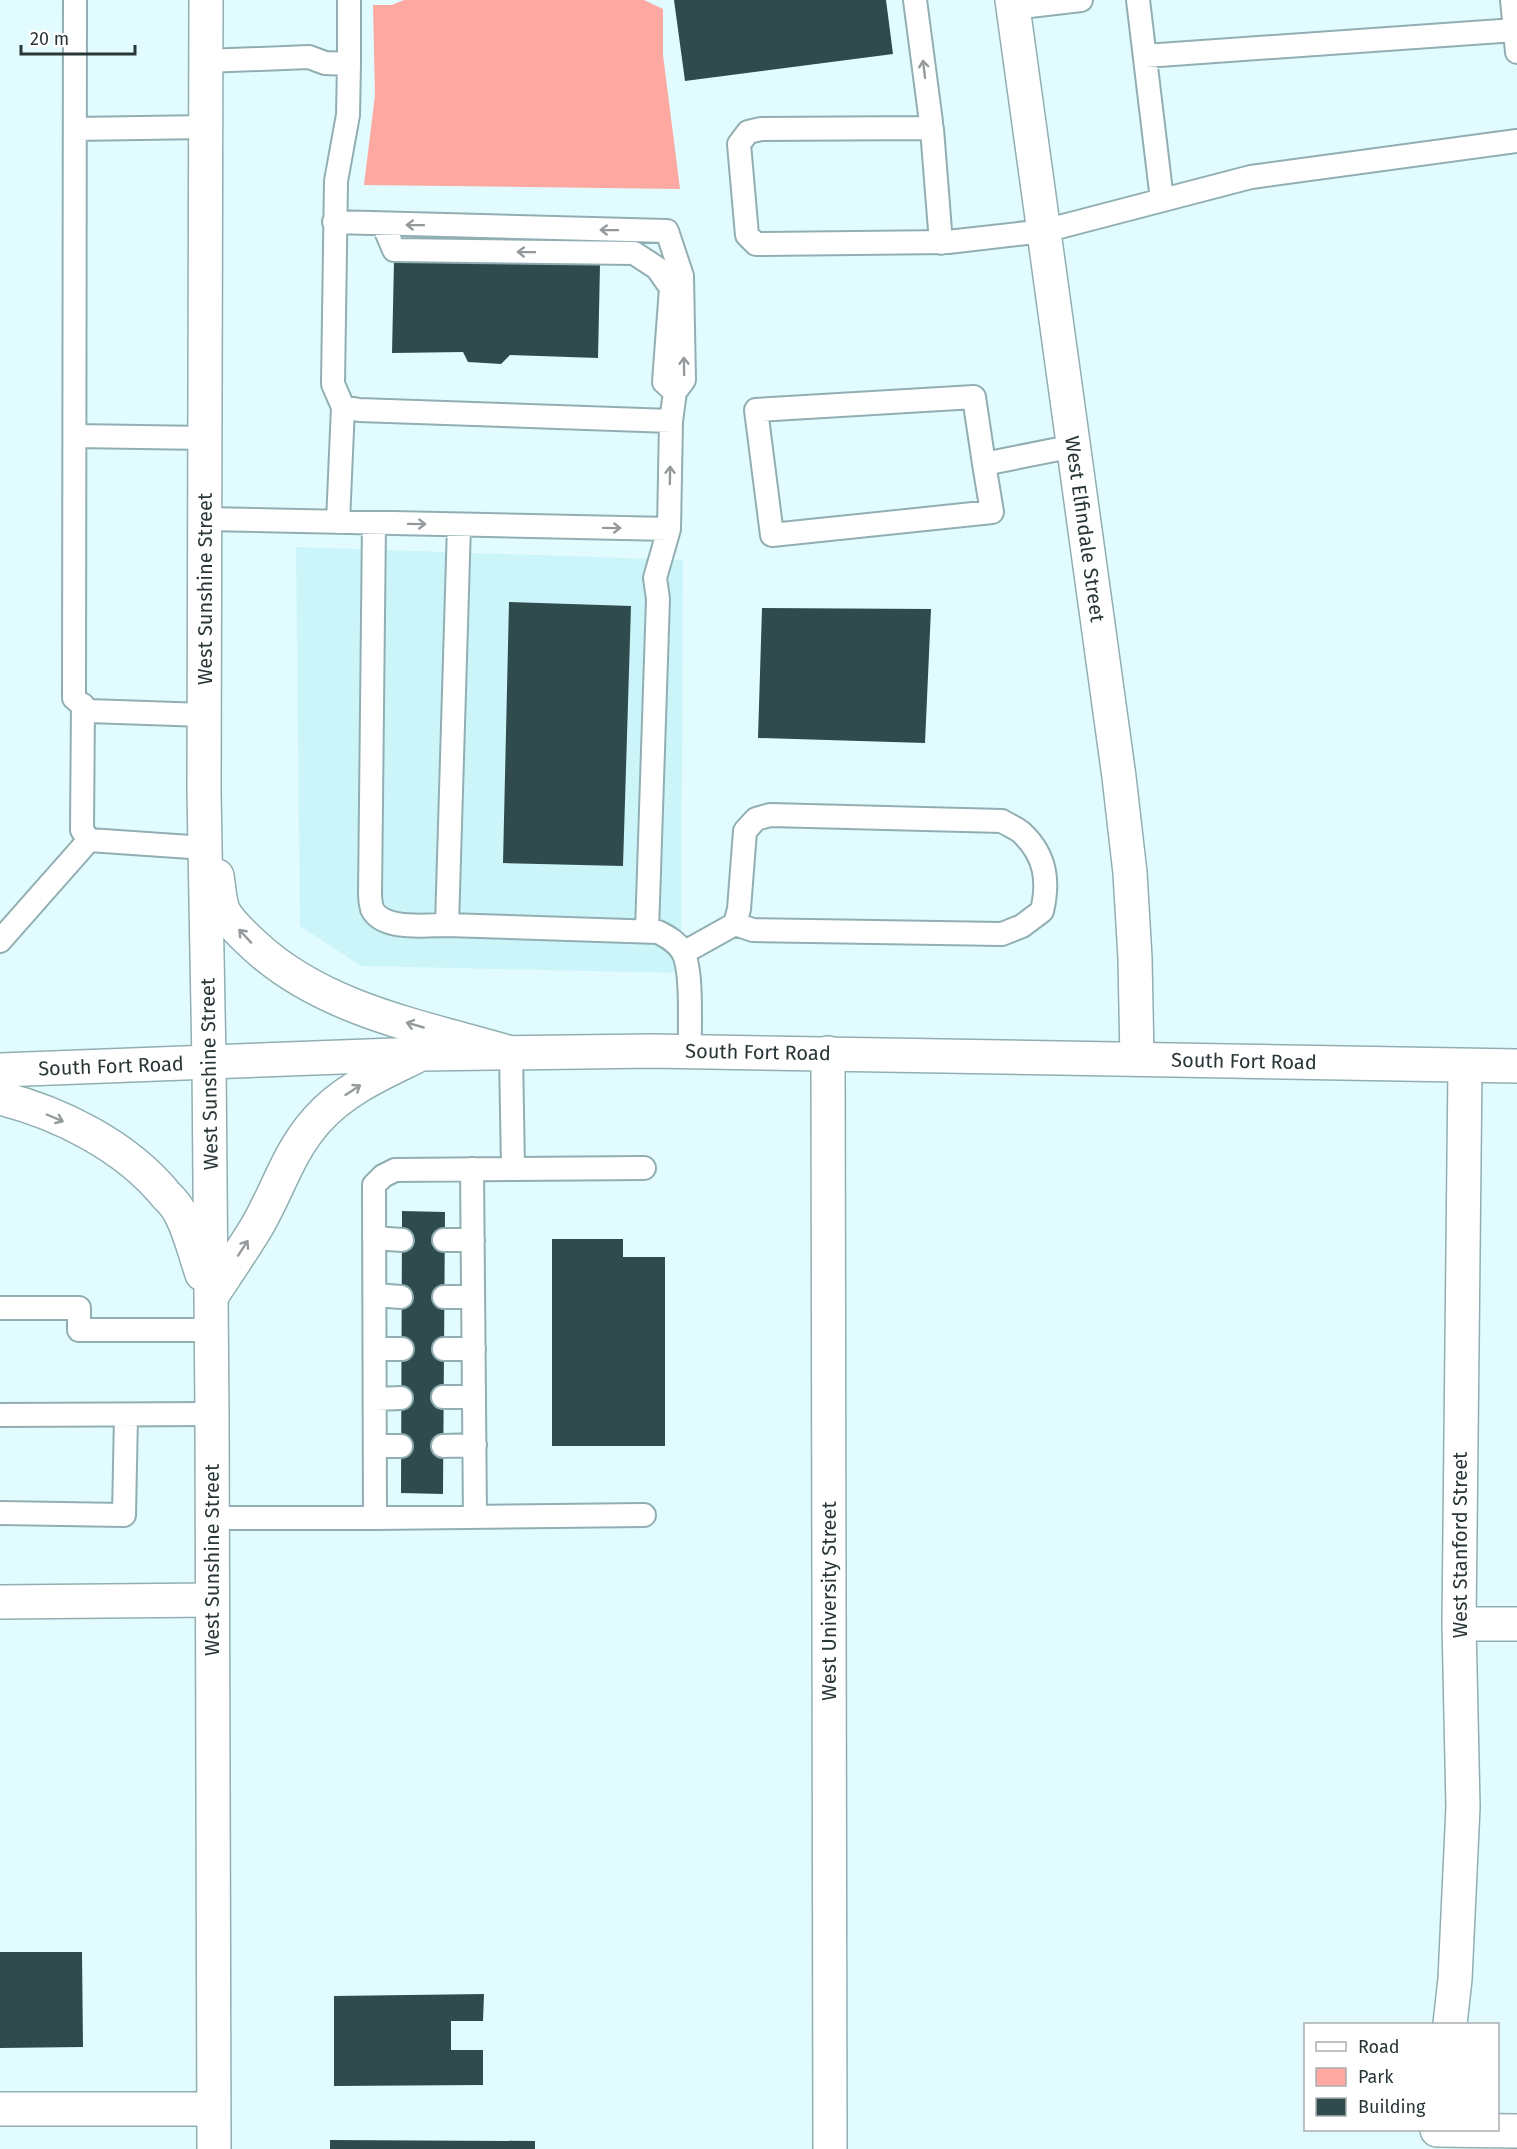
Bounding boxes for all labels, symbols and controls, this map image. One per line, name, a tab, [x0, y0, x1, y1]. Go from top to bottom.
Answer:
scale bar	[21, 18, 135, 56]
text: 20 m	[30, 28, 69, 50]
one-way arrow	[919, 60, 930, 80]
one-way arrow	[405, 219, 425, 231]
one-way arrow	[600, 224, 620, 235]
one-way arrow	[516, 246, 536, 257]
one-way arrow	[678, 356, 689, 376]
street label: West Elfindale Street	[1060, 434, 1110, 624]
one-way arrow	[664, 466, 676, 486]
street label: West Sunshine Street	[193, 492, 217, 685]
one-way arrow	[407, 518, 427, 529]
one-way arrow	[602, 522, 622, 534]
one-way arrow	[238, 928, 252, 943]
street label: West Sunshine Street	[195, 977, 223, 1170]
one-way arrow	[406, 1019, 425, 1030]
street label: South Fort Road	[685, 1039, 831, 1065]
street label: South Fort Road	[1171, 1048, 1317, 1074]
street label: South Fort Road	[38, 1051, 184, 1081]
one-way arrow	[344, 1084, 360, 1096]
one-way arrow	[45, 1113, 63, 1124]
one-way arrow	[237, 1240, 249, 1257]
street label: West Stanford Street	[1448, 1451, 1472, 1638]
street label: West Sunshine Street	[200, 1463, 224, 1656]
street label: West University Street	[817, 1501, 841, 1701]
legend	[1304, 2023, 1499, 2131]
text: Road	[1358, 2036, 1400, 2058]
text: Park	[1358, 2066, 1394, 2088]
text: Building	[1358, 2096, 1426, 2118]

